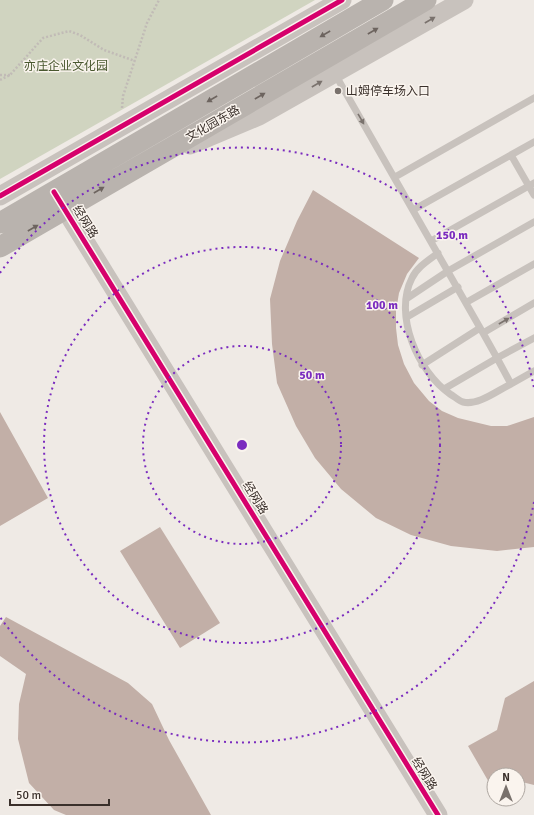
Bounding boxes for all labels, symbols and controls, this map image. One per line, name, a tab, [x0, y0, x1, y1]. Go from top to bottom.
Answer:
one-way arrow	[424, 16, 436, 23]
one-way arrow	[367, 27, 379, 34]
one-way arrow	[319, 30, 331, 37]
park label: 亦庄企业文化园	[24, 59, 108, 74]
one-way arrow	[311, 80, 323, 87]
place label: 山姆停车场入口	[346, 84, 430, 99]
marker: 山姆停车场入口	[333, 86, 343, 96]
one-way arrow	[254, 93, 266, 100]
one-way arrow	[207, 96, 218, 103]
street label: 文化园东路	[183, 103, 243, 145]
one-way arrow	[358, 114, 365, 125]
one-way arrow	[93, 186, 105, 193]
street label: 经网路	[69, 203, 101, 241]
one-way arrow	[27, 225, 39, 232]
text: 150 m	[436, 228, 468, 243]
text: 100 m	[366, 298, 398, 313]
one-way arrow	[498, 317, 510, 324]
text: 50 m	[299, 368, 325, 383]
centre of rings	[235, 438, 249, 452]
street label: 经网路	[239, 479, 271, 517]
street label: 经网路	[408, 755, 440, 793]
north arrow	[486, 767, 526, 807]
text: N	[502, 771, 510, 784]
scale bar	[10, 781, 109, 807]
text: 50 m	[16, 788, 41, 803]

